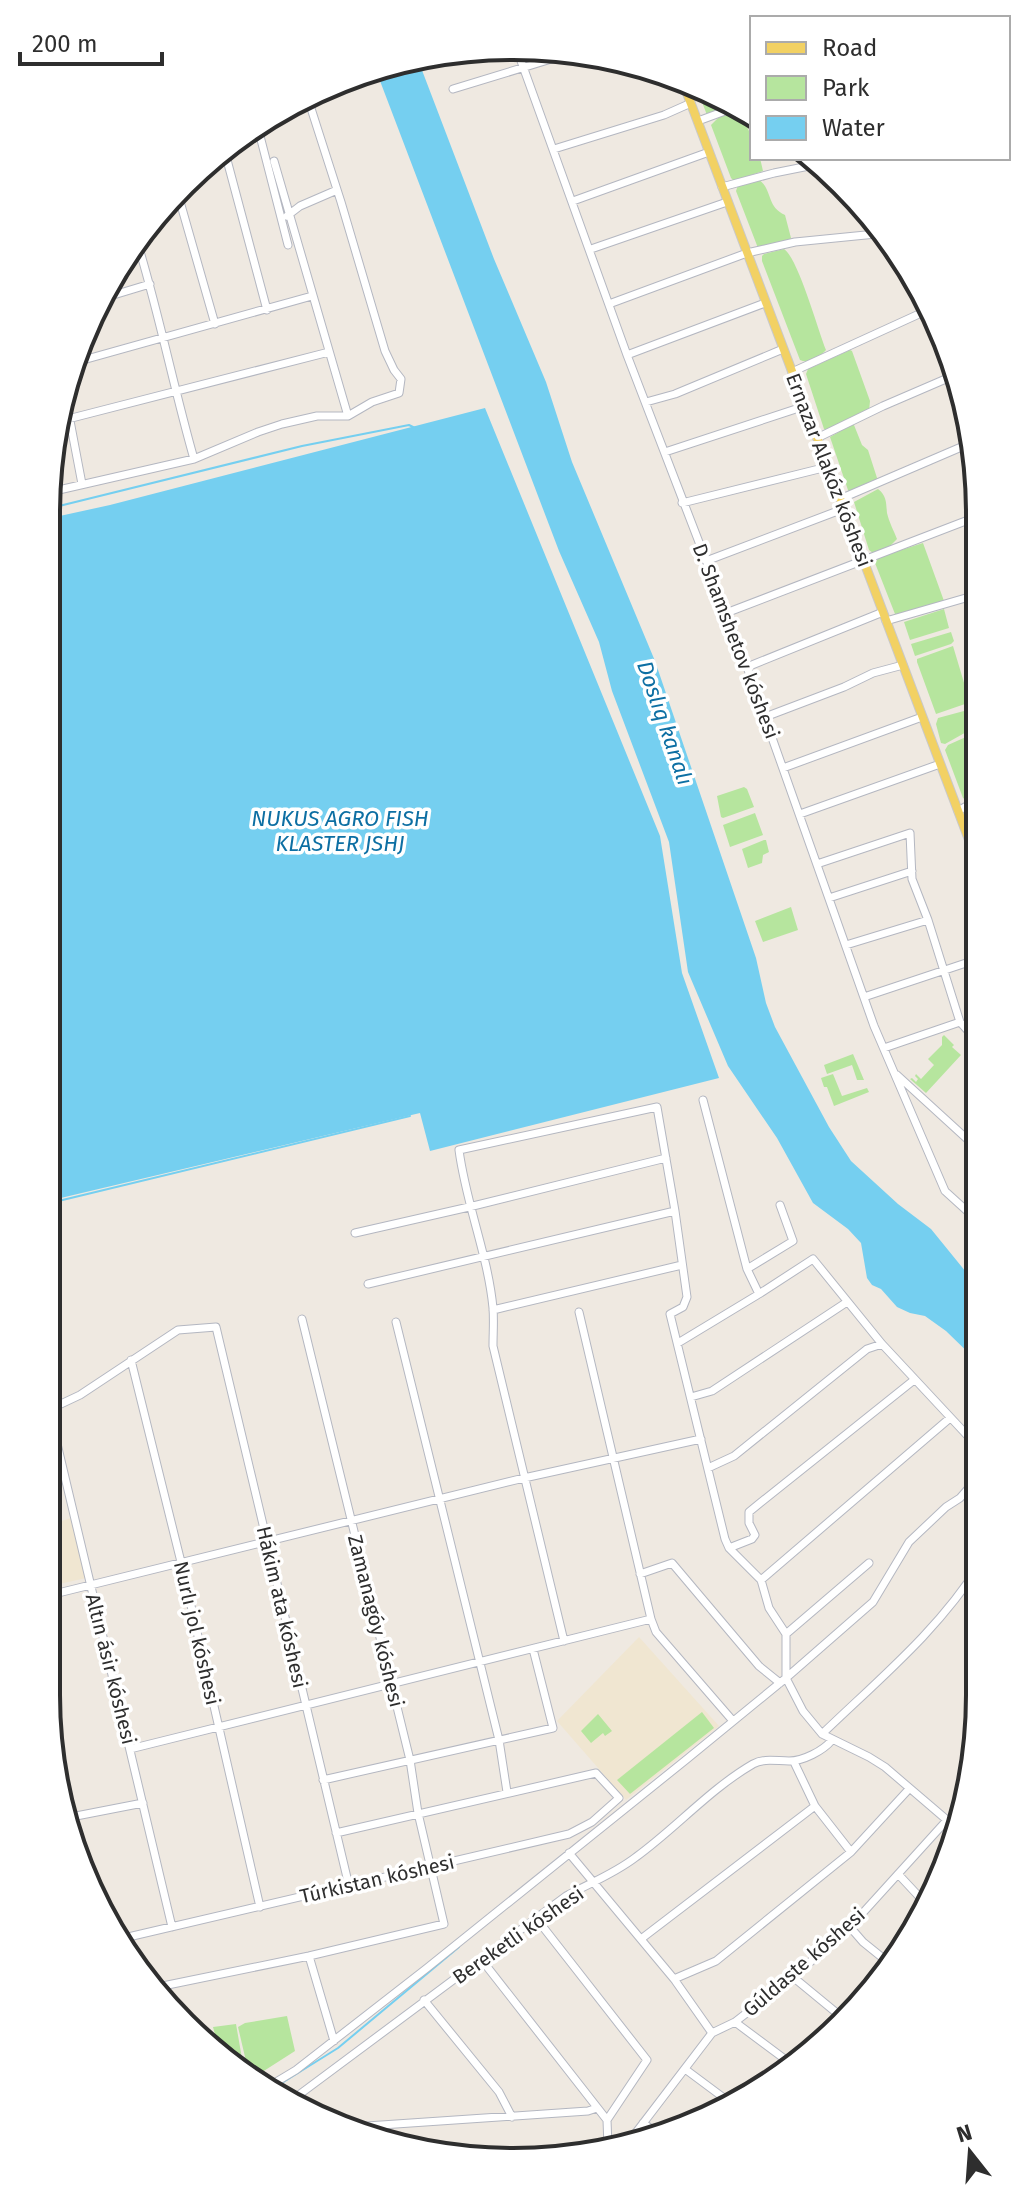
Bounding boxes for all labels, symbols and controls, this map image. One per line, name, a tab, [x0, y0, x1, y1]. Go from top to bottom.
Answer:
scale bar	[20, 16, 162, 66]
legend	[750, 16, 1010, 160]
text: 200 m	[32, 30, 98, 58]
text: Road	[822, 34, 877, 62]
text: Park	[822, 74, 870, 102]
text: Water	[822, 114, 886, 142]
street label: Ernazar Alakóz kóshesi	[781, 370, 877, 570]
street label: D. Shamshetov kóshesi	[688, 540, 784, 742]
water label: Doslıq kanalı	[631, 657, 699, 789]
water label: NUKUS AGRO FISH KLASTER JSHJ	[251, 805, 429, 857]
street label: Hákim ata kóshesi	[252, 1524, 312, 1690]
street label: Zamanagóy kóshesi	[343, 1532, 409, 1710]
street label: Nurlı jol kóshesi	[169, 1559, 225, 1707]
street label: Altın ásir kóshesi	[81, 1591, 141, 1747]
street label: Túrkistan kóshesi	[297, 1850, 457, 1908]
street label: Bereketli kóshesi	[448, 1881, 588, 1989]
street label: Gúldaste kóshesi	[738, 1902, 870, 2022]
north arrow	[930, 2112, 1010, 2192]
text: N	[953, 2118, 975, 2148]

